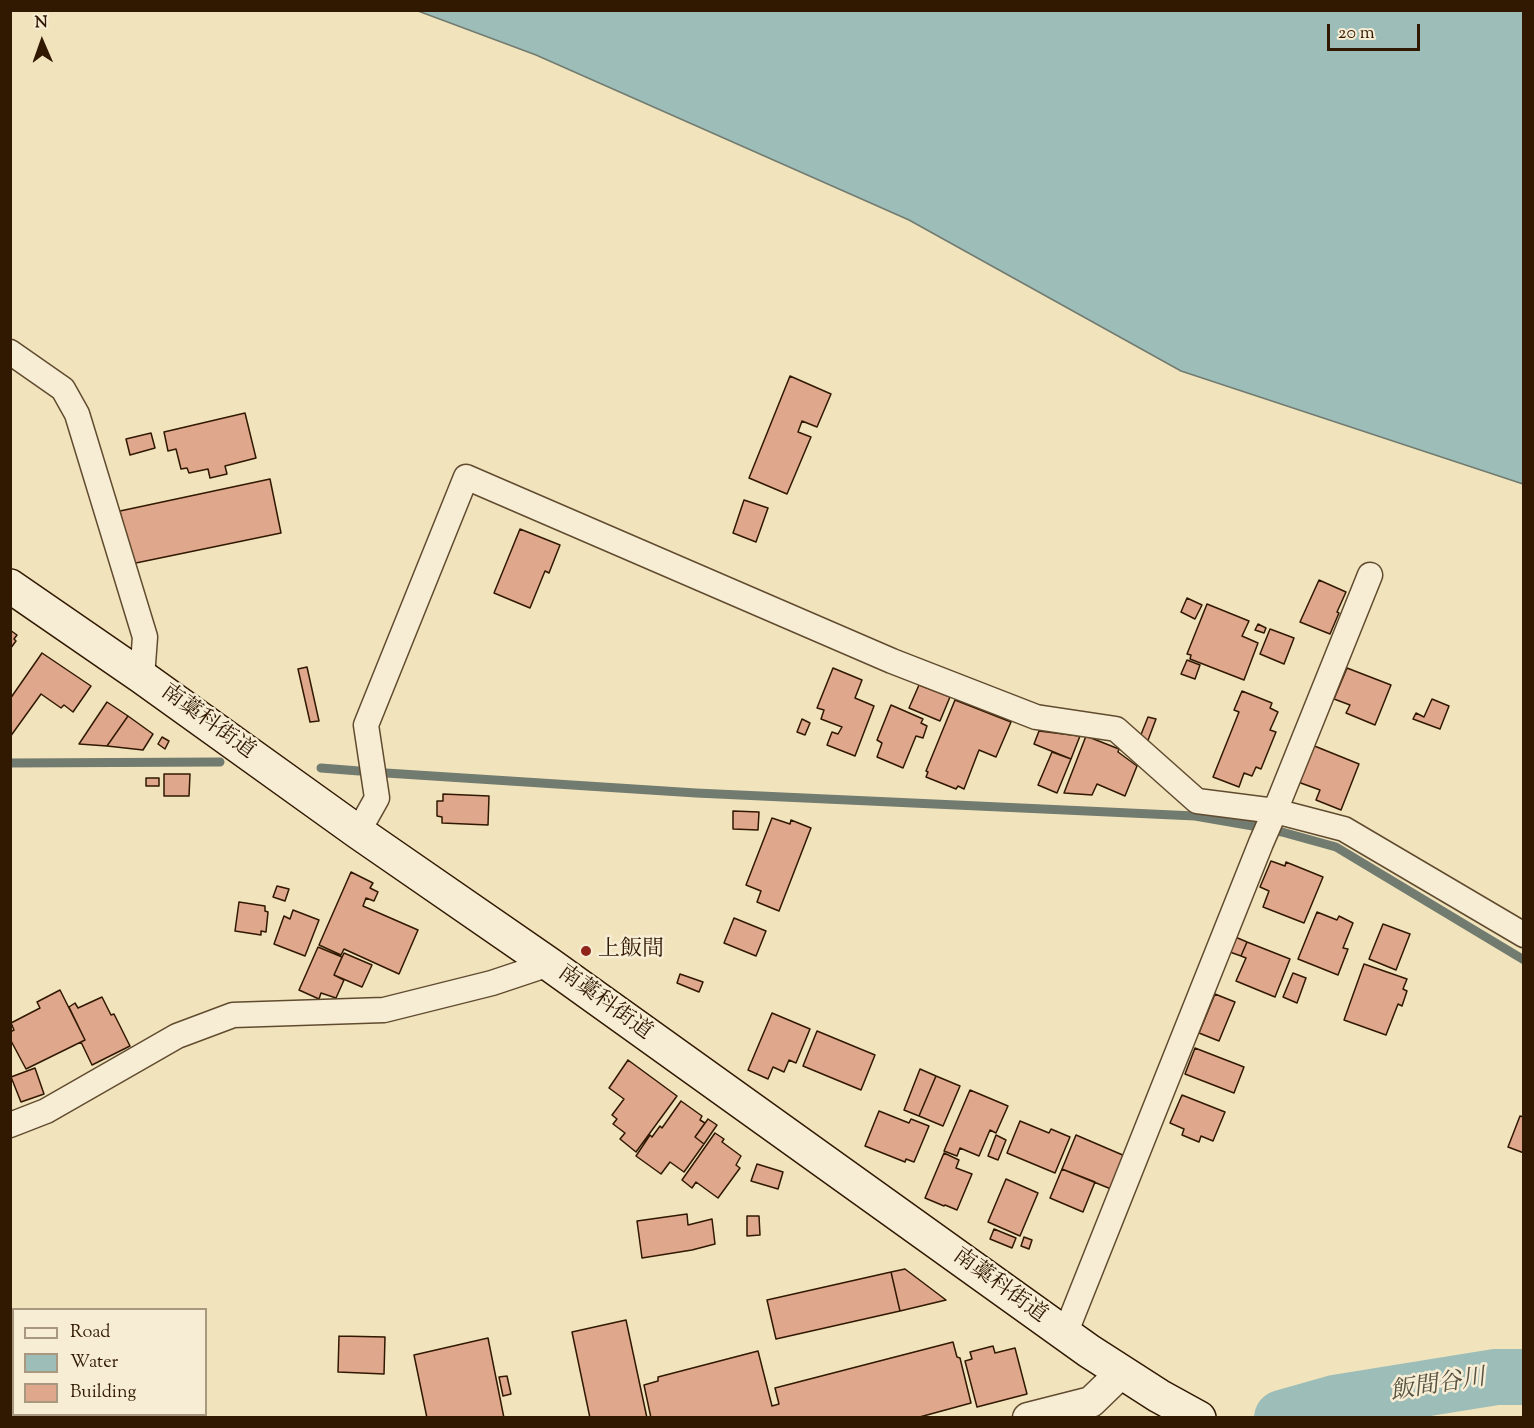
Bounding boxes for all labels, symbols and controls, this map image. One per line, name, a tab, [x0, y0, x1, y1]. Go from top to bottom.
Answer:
north arrow	[12, 12, 72, 72]
text: N	[35, 12, 48, 35]
scale bar	[1330, 12, 1423, 50]
text: 20 m	[1338, 21, 1375, 47]
street label: 南藁科街道	[155, 680, 259, 766]
place label: 上飯間	[598, 938, 664, 964]
marker: 上飯間	[579, 944, 593, 958]
street label: 南藁科街道	[552, 961, 656, 1047]
street label: 南藁科街道	[947, 1244, 1051, 1330]
legend	[12, 1308, 207, 1416]
text: Road	[70, 1320, 110, 1346]
text: Water	[70, 1350, 118, 1376]
water label: 飯間谷川	[1388, 1365, 1488, 1409]
text: Building	[70, 1380, 136, 1406]

